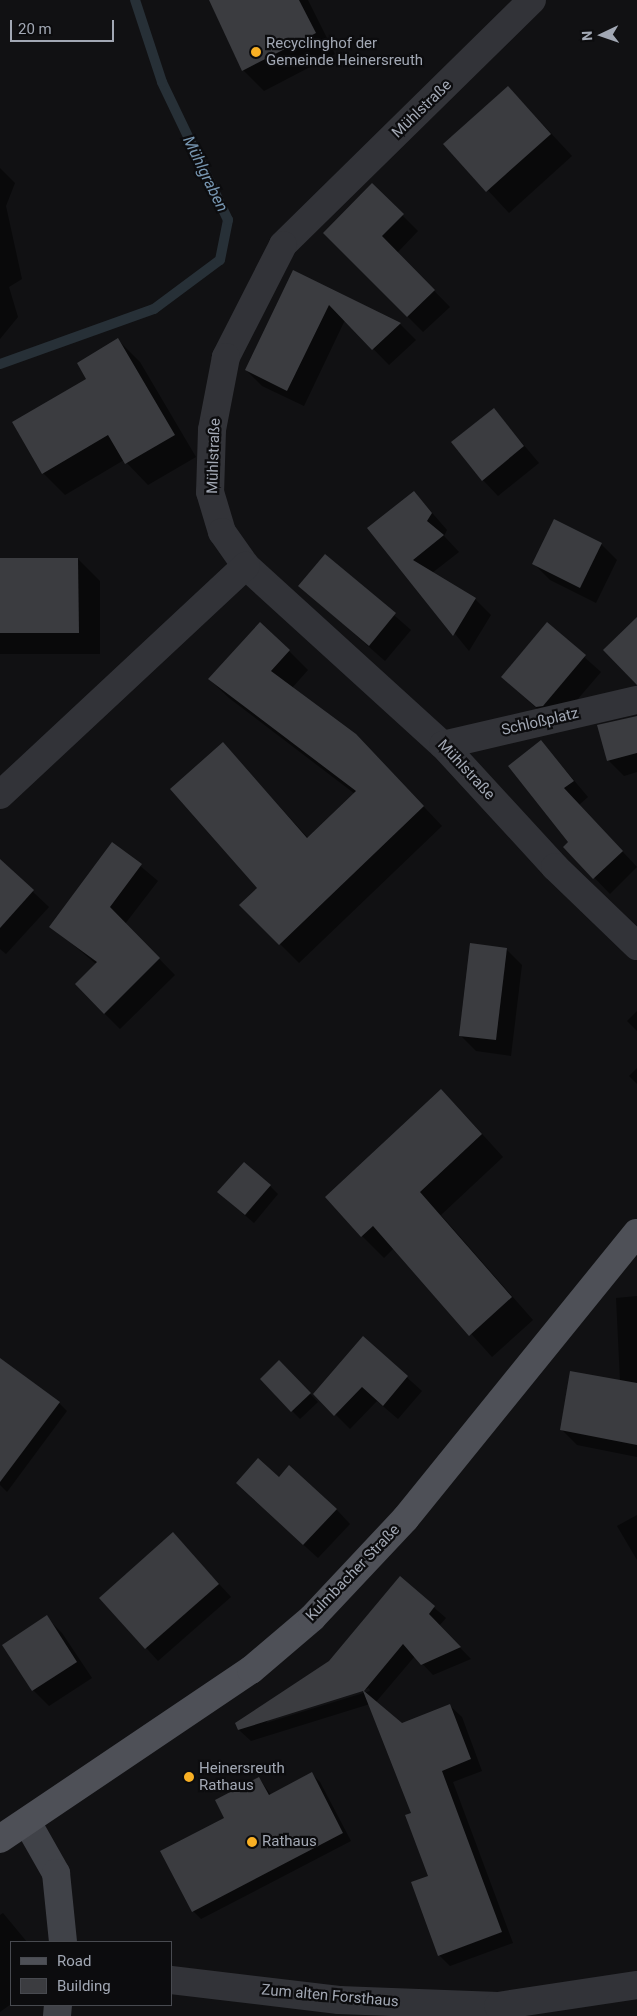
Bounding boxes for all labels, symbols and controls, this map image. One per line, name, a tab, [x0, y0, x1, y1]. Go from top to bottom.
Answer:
scale bar	[12, 10, 116, 42]
north arrow	[577, 10, 627, 60]
text: 20 m	[18, 20, 52, 38]
text: N	[579, 30, 595, 41]
place label: Recyclinghof der Gemeinde Heinersreuth	[266, 34, 423, 69]
marker: Recyclinghof der Gemeinde Heinersreuth	[250, 46, 262, 58]
street label: Mühlstraße	[389, 76, 455, 142]
water label: Mühlgraben	[178, 133, 232, 215]
street label: Mühlstraße	[204, 418, 224, 494]
street label: Schloßplatz	[500, 704, 580, 740]
street label: Mühlstraße	[434, 736, 498, 804]
street label: Kulmbacher Straße	[302, 1521, 404, 1625]
place label: Heinersreuth Rathaus	[199, 1759, 285, 1794]
marker: Heinersreuth Rathaus	[183, 1771, 195, 1783]
place label: Rathaus	[262, 1833, 317, 1851]
marker: Rathaus	[246, 1836, 258, 1848]
legend	[10, 1941, 172, 2006]
text: Road	[57, 1952, 91, 1970]
text: Building	[57, 1977, 111, 1995]
street label: Zum alten Forsthaus	[261, 1981, 399, 2011]

